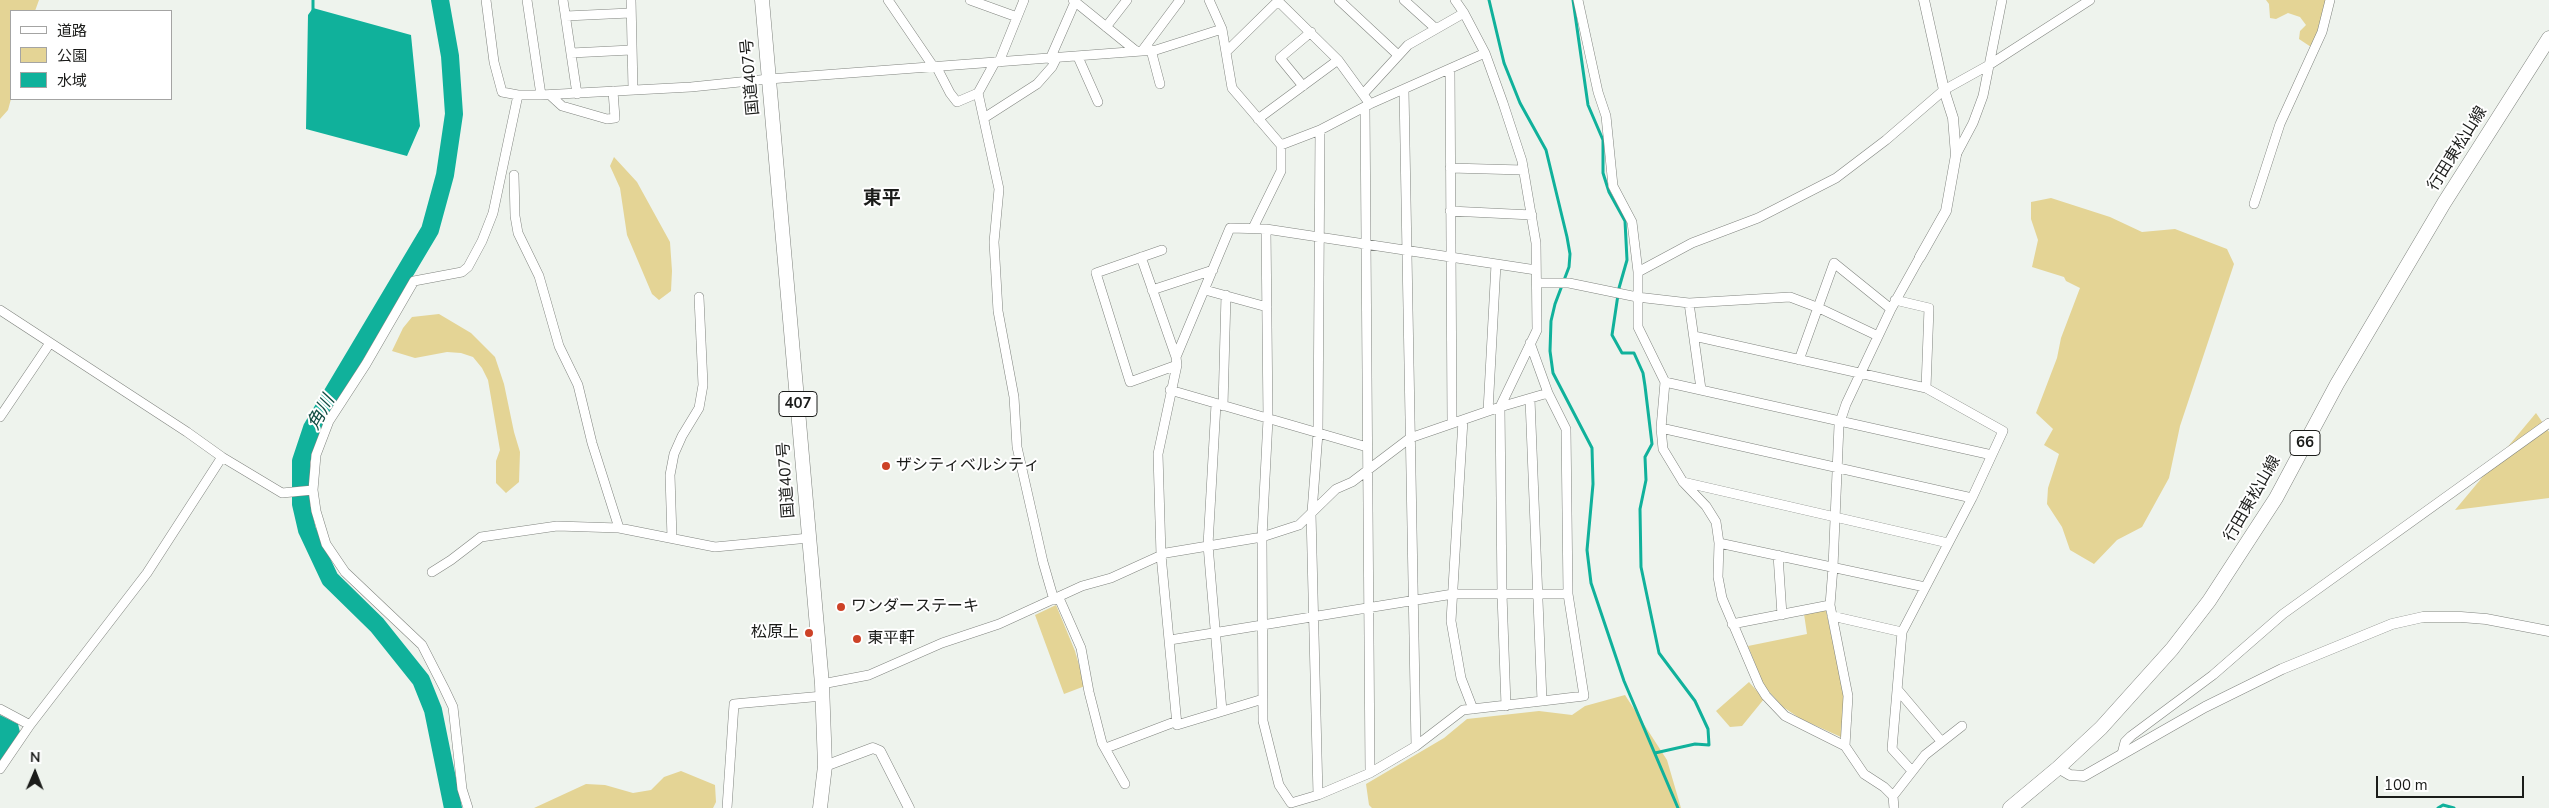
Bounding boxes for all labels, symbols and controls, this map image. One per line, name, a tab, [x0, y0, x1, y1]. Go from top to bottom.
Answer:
legend	[10, 10, 172, 100]
text: 道路	[57, 21, 87, 41]
street label: 国道407号	[738, 38, 764, 116]
text: 公園	[57, 46, 87, 66]
text: 水域	[57, 71, 87, 91]
street label: 行田東松山線	[2424, 103, 2492, 195]
district label: 東平	[863, 188, 901, 210]
water label: 角川	[304, 392, 340, 434]
road number: 407	[779, 392, 817, 416]
road number: 66	[2290, 430, 2320, 456]
street label: 国道407号	[775, 441, 799, 519]
street label: 行田東松山線	[2221, 453, 2285, 545]
place label: ザシティベルシティ	[896, 456, 1040, 476]
marker: ザシティベルシティ	[880, 460, 892, 472]
place label: ワンダーステーキ	[851, 597, 979, 617]
marker: ワンダーステーキ	[835, 601, 847, 613]
place label: 松原上	[751, 623, 799, 643]
marker: 松原上	[803, 627, 815, 639]
place label: 東平軒	[867, 629, 915, 649]
marker: 東平軒	[851, 633, 863, 645]
north arrow	[10, 748, 60, 798]
text: N	[30, 748, 41, 767]
scale bar	[2379, 766, 2526, 798]
text: 100 m	[2384, 775, 2428, 795]

